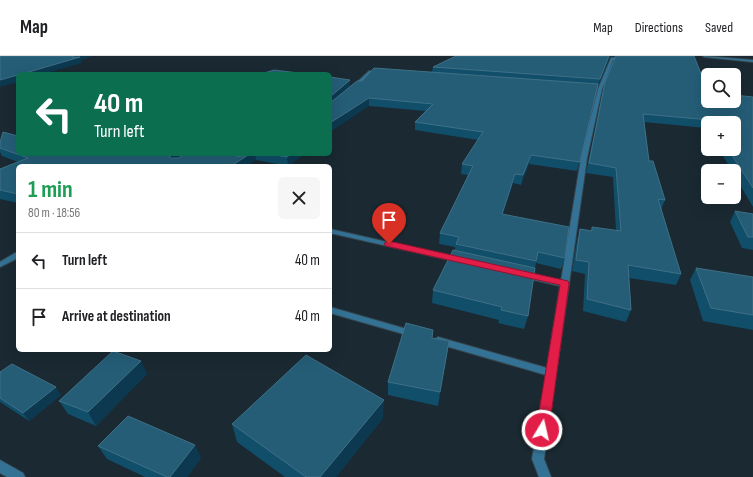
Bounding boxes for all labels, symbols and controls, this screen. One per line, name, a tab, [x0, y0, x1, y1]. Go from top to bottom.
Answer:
text: Map	[20, 16, 48, 39]
text: Map	[593, 19, 613, 36]
text: Directions	[635, 19, 683, 36]
text: Saved	[705, 19, 733, 36]
map controls	[701, 68, 741, 204]
button: search	[701, 68, 741, 108]
text: 40 m	[94, 87, 143, 120]
icon: left	[28, 88, 80, 140]
button: +	[701, 116, 741, 156]
text: Turn left	[94, 121, 145, 142]
button: −	[701, 164, 741, 204]
text: 1 min	[28, 175, 73, 204]
button: close	[278, 177, 320, 219]
pin	[372, 203, 406, 244]
text: 80 m · 18:56	[28, 205, 80, 221]
icon: arrive	[378, 209, 400, 231]
icon: left	[28, 250, 50, 272]
text: Turn left	[62, 251, 107, 270]
text: 40 m	[295, 251, 320, 270]
icon: arrive	[28, 306, 50, 328]
text: Arrive at destination	[62, 307, 171, 326]
text: 40 m	[295, 307, 320, 326]
position arrow	[521, 409, 563, 451]

